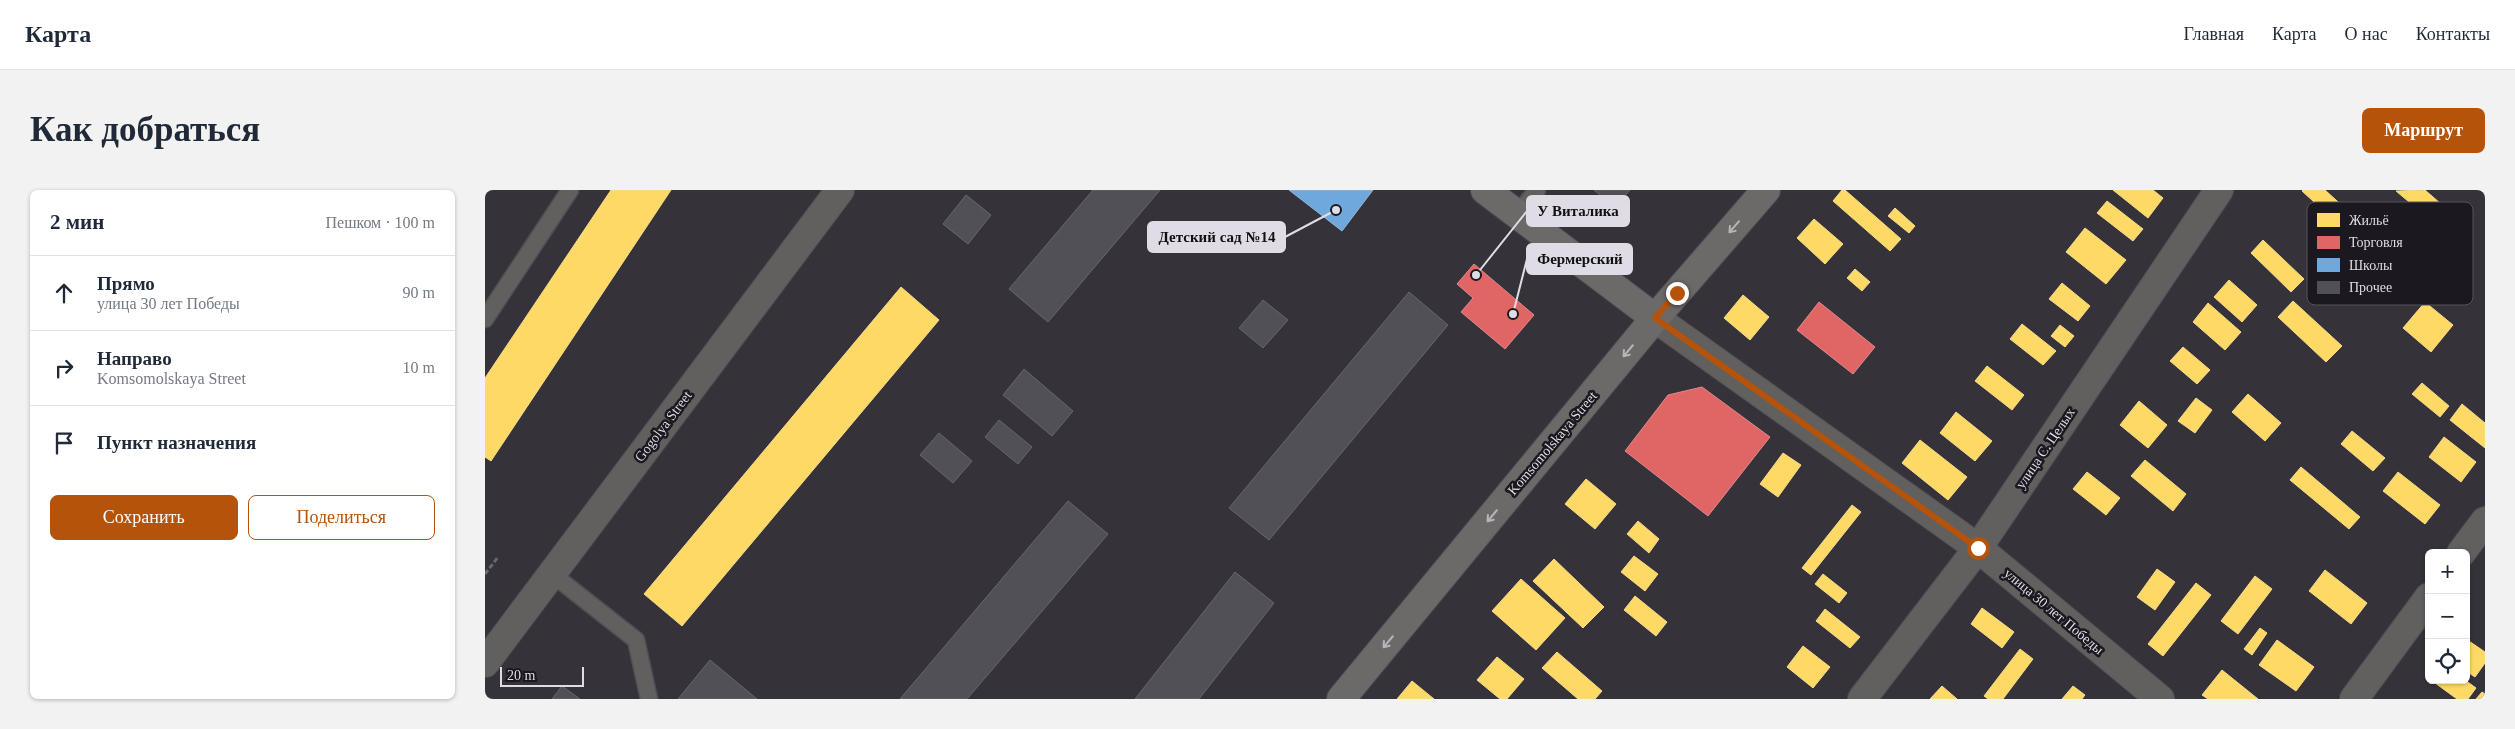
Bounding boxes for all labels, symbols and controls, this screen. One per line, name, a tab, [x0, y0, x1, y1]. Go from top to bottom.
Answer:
text: Карта	[25, 21, 91, 47]
text: Главная	[2184, 24, 2244, 44]
text: Карта	[2272, 24, 2317, 44]
text: О нас	[2345, 24, 2388, 44]
text: Контакты	[2416, 24, 2490, 44]
button: Маршрут	[2362, 108, 2485, 153]
text: Как добраться	[30, 110, 260, 149]
callout: У Виталика	[1527, 196, 1629, 226]
legend	[2307, 202, 2473, 305]
text: У Виталика	[1537, 203, 1619, 219]
text: 2 мин	[50, 210, 104, 234]
text: Жильё	[2349, 213, 2389, 228]
text: Пешком · 100 m	[325, 214, 435, 231]
one-way arrow	[1728, 220, 1739, 233]
callout: Детский сад №14	[1148, 222, 1285, 252]
text: Детский сад №14	[1159, 229, 1276, 245]
text: Торговля	[2349, 235, 2403, 250]
callout: Фермерский	[1527, 244, 1632, 274]
text: Фермерский	[1537, 251, 1623, 267]
text: Школы	[2349, 258, 2393, 273]
text: Прямо	[97, 273, 155, 294]
icon: ahead	[50, 279, 78, 307]
text: Прочее	[2349, 280, 2392, 295]
route end	[1666, 282, 1689, 305]
text: 90 m	[403, 284, 435, 301]
text: улица 30 лет Победы	[97, 295, 240, 312]
one-way arrow	[1623, 344, 1634, 357]
text: Направо	[97, 348, 172, 369]
icon: right	[50, 354, 78, 382]
text: 10 m	[403, 359, 435, 376]
text: Komsomolskaya Street	[97, 370, 246, 387]
street label: Gogolya Street	[632, 388, 695, 465]
street label: Komsomolskaya Street	[1505, 389, 1600, 498]
street label: улица С. Целых	[2013, 405, 2078, 491]
icon: arrive	[50, 429, 78, 457]
text: Пункт назначения	[97, 432, 256, 453]
button: Сохранить	[50, 495, 238, 540]
button: Поделиться	[248, 495, 435, 540]
one-way arrow	[1486, 510, 1497, 523]
route start	[1967, 537, 1990, 560]
map controls	[2425, 549, 2470, 684]
button: +	[2425, 549, 2470, 594]
street label: улица 30 лет Победы	[2001, 565, 2107, 658]
button: −	[2425, 594, 2470, 639]
one-way arrow	[1383, 635, 1394, 648]
button: locate	[2425, 639, 2470, 684]
scale bar	[500, 664, 584, 687]
text: 20 m	[507, 668, 535, 683]

